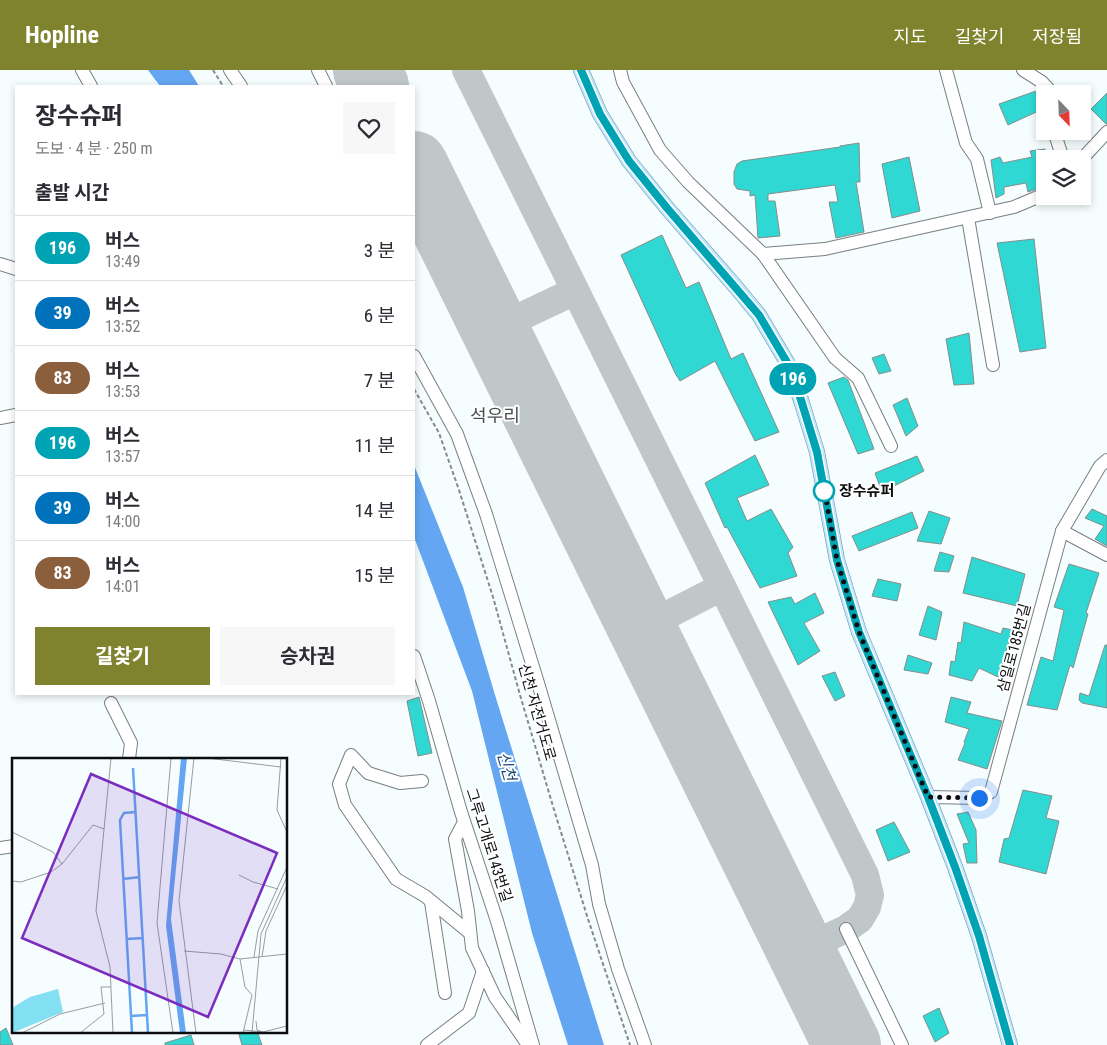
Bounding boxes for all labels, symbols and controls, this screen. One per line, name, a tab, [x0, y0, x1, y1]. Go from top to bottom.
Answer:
text: Hopline	[25, 21, 99, 49]
text: 지도	[894, 26, 927, 47]
text: 길찾기	[955, 26, 1004, 47]
text: 저장됨	[1032, 26, 1082, 47]
north arrow	[1036, 85, 1091, 140]
map controls	[1036, 85, 1091, 205]
text: 장수슈퍼	[35, 102, 123, 130]
button: heart	[343, 102, 395, 154]
text: 도보 · 4 분 · 250 m	[35, 139, 153, 158]
button: layers	[1036, 150, 1091, 205]
text: 출발 시간	[35, 181, 109, 204]
text: 버스	[105, 229, 140, 252]
text: 196	[49, 237, 76, 258]
text: 3 분	[364, 239, 395, 262]
text: 13:49	[105, 252, 140, 271]
text: 버스	[105, 294, 140, 317]
text: 39	[53, 302, 72, 323]
text: 6 분	[364, 304, 395, 327]
text: 13:52	[105, 317, 140, 336]
text: 버스	[105, 359, 140, 382]
line badge: 196	[764, 363, 822, 395]
text: 83	[53, 367, 72, 388]
text: 196	[779, 368, 807, 389]
text: 7 분	[364, 369, 395, 392]
text: 13:53	[105, 382, 140, 401]
district label: 석우리	[470, 405, 520, 426]
text: 버스	[105, 424, 140, 447]
text: 196	[49, 432, 76, 453]
text: 11 분	[354, 434, 395, 457]
text: 13:57	[105, 447, 140, 466]
marker: 장수슈퍼	[813, 480, 835, 502]
place label: 장수슈퍼	[839, 482, 894, 500]
text: 버스	[105, 489, 140, 512]
text: 39	[53, 497, 72, 518]
text: 14 분	[354, 499, 395, 522]
text: 14:00	[105, 512, 140, 531]
text: 버스	[105, 554, 140, 577]
text: 83	[53, 562, 72, 583]
text: 15 분	[354, 564, 395, 587]
text: 14:01	[105, 577, 140, 596]
street label: 삼일로185번길	[994, 602, 1034, 694]
button: 길찾기	[35, 627, 210, 685]
button: 승차권	[220, 627, 395, 685]
street label: 신천 자전거도로	[515, 661, 559, 763]
water label: 신천	[493, 749, 520, 785]
inset map	[12, 758, 288, 1032]
street label: 그루고개로143번길	[462, 786, 516, 904]
your location	[967, 786, 992, 811]

